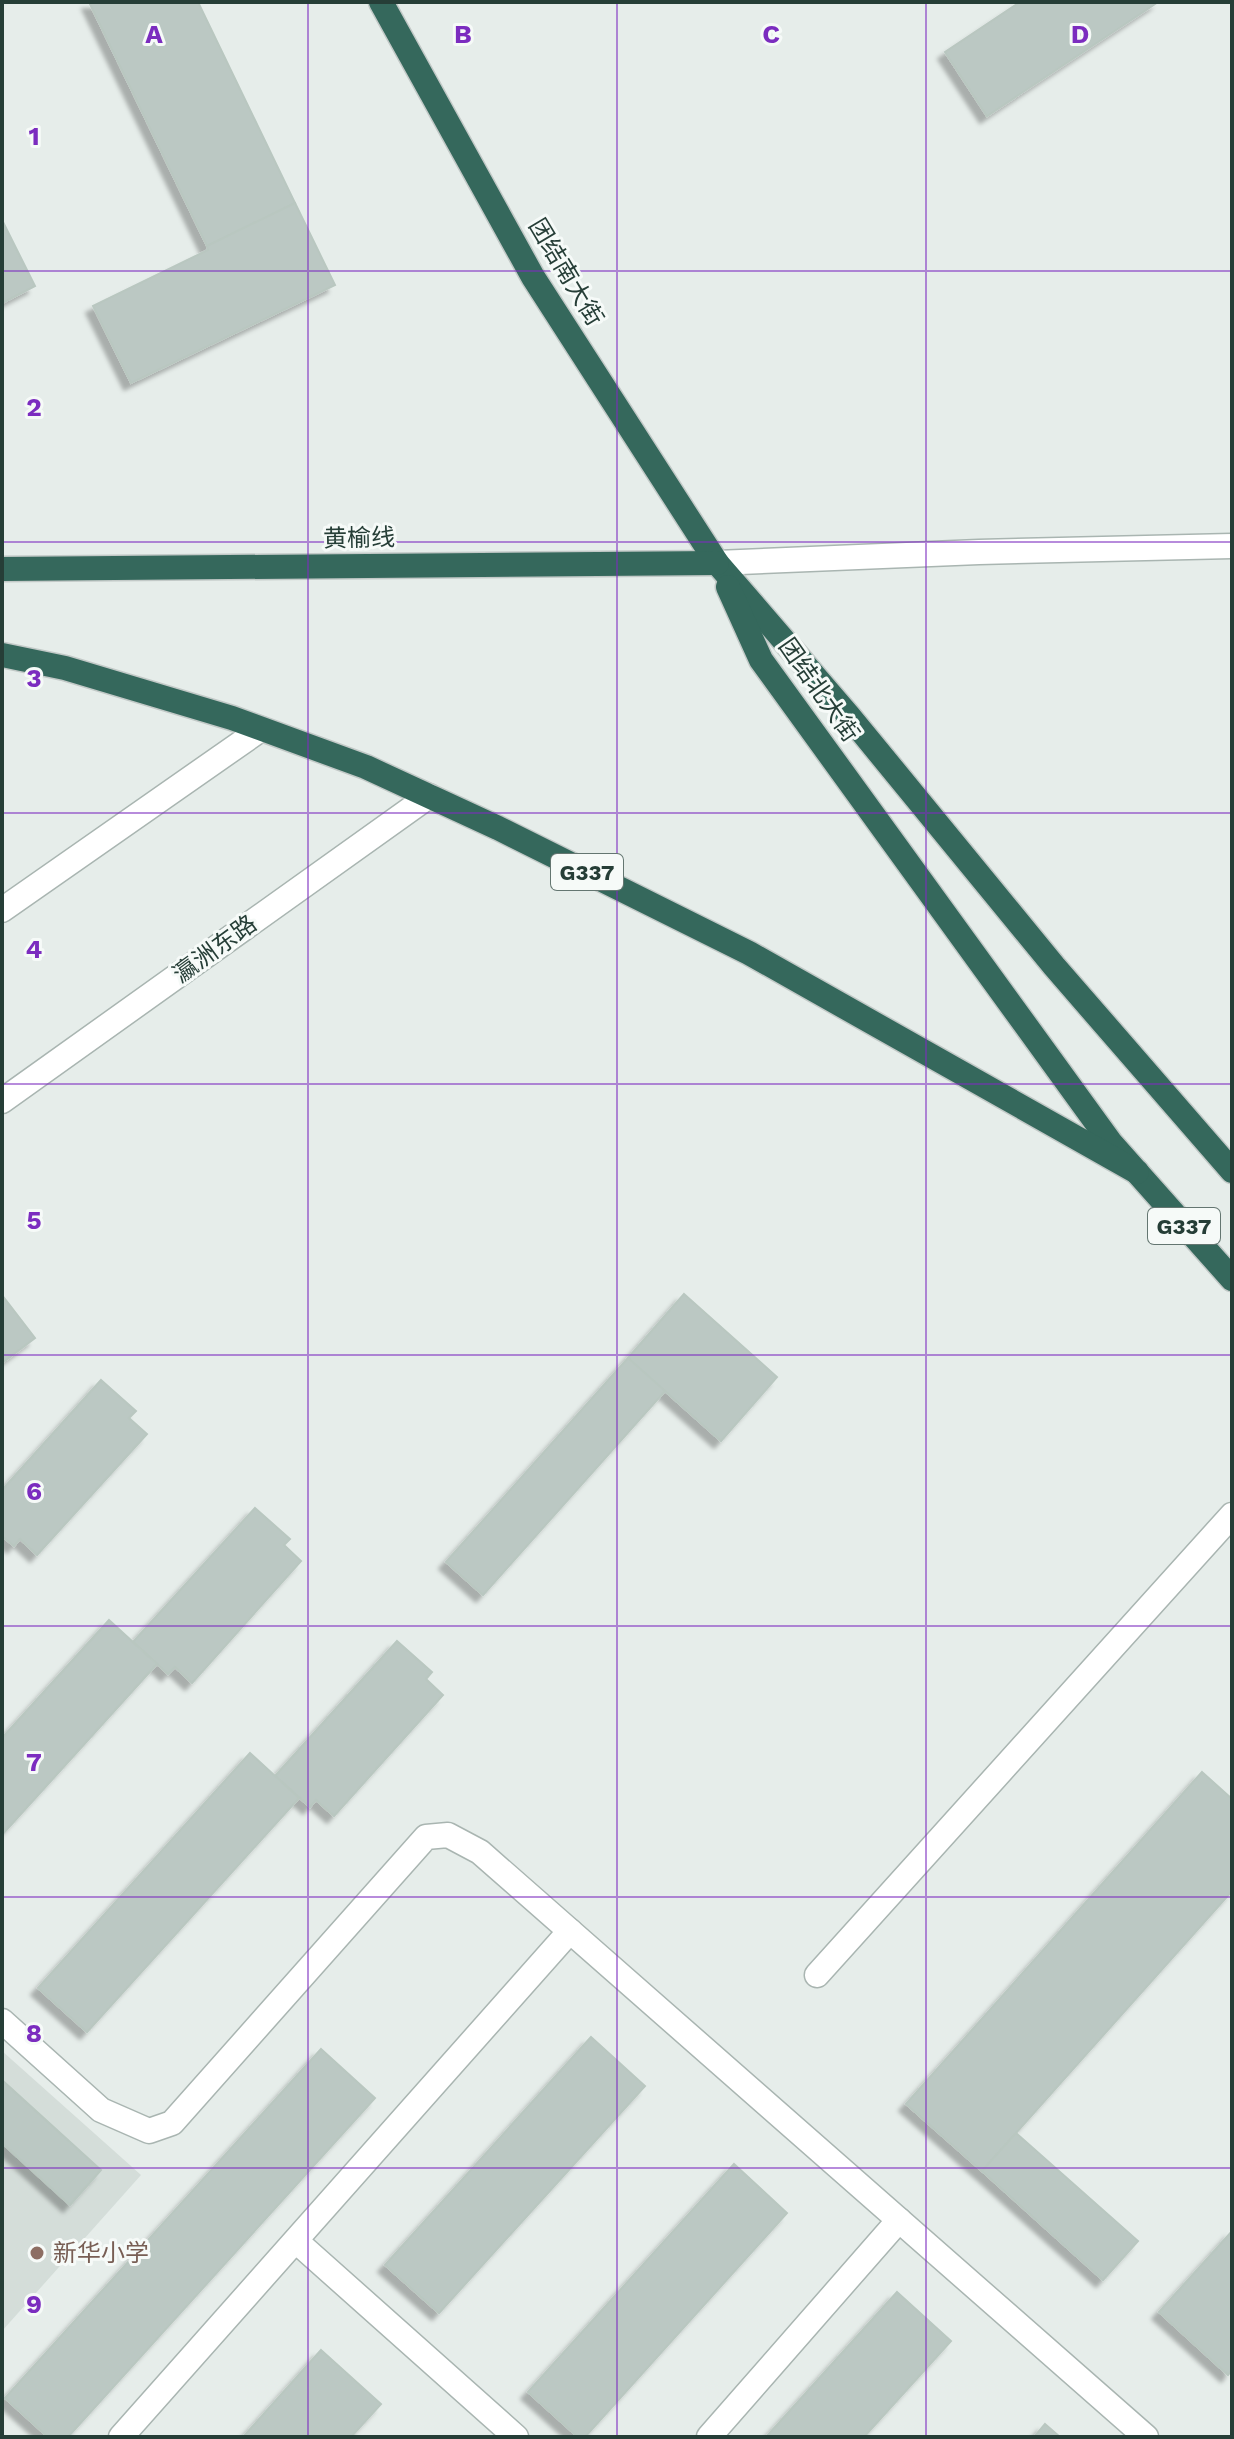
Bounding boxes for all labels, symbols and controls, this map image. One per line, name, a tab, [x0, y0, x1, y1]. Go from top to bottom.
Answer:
text: A	[145, 19, 163, 49]
text: B	[454, 19, 472, 49]
text: C	[762, 19, 780, 49]
text: D	[1071, 19, 1089, 49]
text: 1	[28, 121, 40, 151]
street label: 团结南大街	[523, 213, 609, 331]
text: 2	[26, 392, 42, 422]
street label: 黄榆线	[323, 523, 395, 553]
street label: 团结北大街	[773, 633, 865, 747]
text: 3	[26, 663, 42, 693]
road number: G337	[551, 854, 623, 890]
street label: 瀛洲东路	[168, 909, 262, 989]
text: 4	[26, 934, 43, 964]
text: 5	[26, 1205, 42, 1235]
road number: G337	[1148, 1208, 1220, 1244]
text: 6	[26, 1476, 42, 1506]
text: 7	[26, 1747, 42, 1777]
text: 8	[26, 2018, 42, 2048]
place label: 新华小学	[53, 2239, 149, 2267]
marker: 新华小学	[28, 2244, 46, 2262]
text: 9	[26, 2289, 42, 2319]

